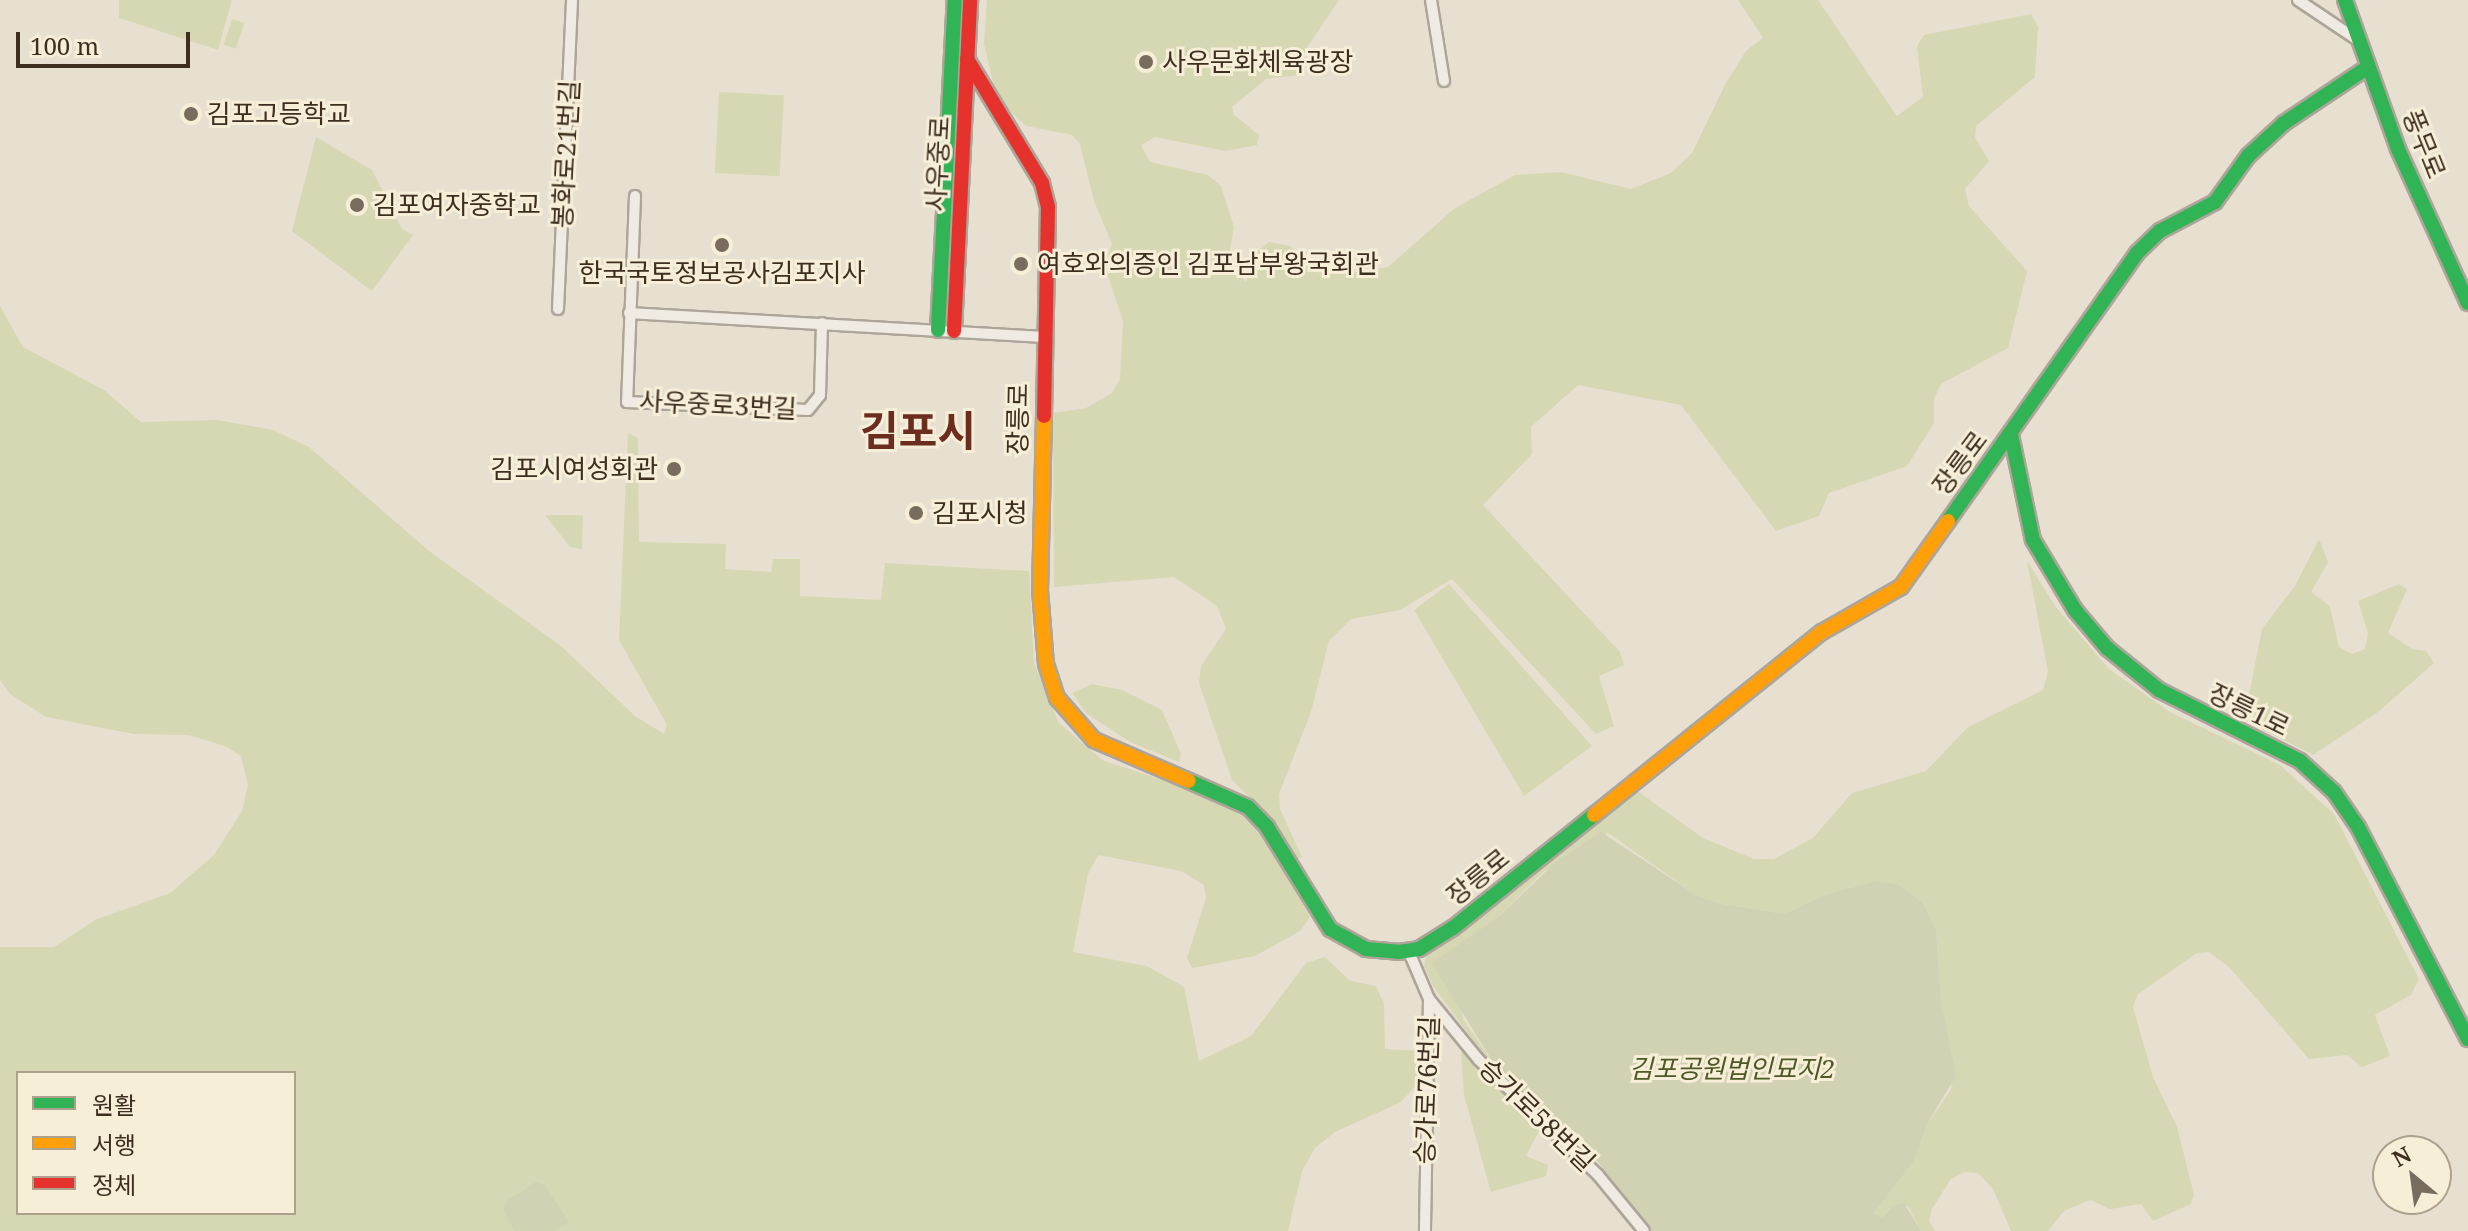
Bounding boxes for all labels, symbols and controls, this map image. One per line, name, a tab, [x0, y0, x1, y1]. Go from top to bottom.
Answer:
scale bar	[20, 16, 194, 66]
text: 100 m	[30, 29, 99, 62]
place label: 사우문화체육광장	[1162, 46, 1353, 78]
marker: 사우문화체육광장	[1137, 53, 1155, 71]
street label: 봉화로21번길	[547, 79, 585, 229]
place label: 김포고등학교	[207, 98, 351, 130]
marker: 김포고등학교	[182, 105, 200, 123]
street label: 풍무로	[2396, 105, 2452, 183]
street label: 사우중로	[920, 115, 956, 213]
place label: 김포여자중학교	[373, 189, 540, 221]
marker: 김포여자중학교	[348, 196, 366, 214]
marker: 한국국토정보공사김포지사	[713, 236, 731, 254]
place label: 여호와의증인 김포남부왕국회관	[1037, 248, 1379, 280]
marker: 여호와의증인 김포남부왕국회관	[1012, 255, 1030, 273]
place label: 한국국토정보공사김포지사	[578, 257, 866, 289]
street label: 장릉로	[1002, 383, 1034, 455]
street label: 사우중로3번길	[638, 385, 798, 425]
district label: 김포시	[860, 405, 976, 455]
street label: 장릉로	[1926, 425, 1994, 501]
place label: 김포시여성회관	[491, 453, 658, 485]
marker: 김포시여성회관	[665, 460, 683, 478]
place label: 김포시청	[932, 497, 1028, 529]
marker: 김포시청	[907, 504, 925, 522]
street label: 장릉1로	[2203, 677, 2295, 743]
street label: 장릉로	[1440, 842, 1516, 912]
street label: 승가로76번길	[1409, 1015, 1445, 1165]
street label: 승가로58번길	[1473, 1052, 1601, 1178]
park label: 김포공원법인묘지2	[1629, 1053, 1835, 1085]
legend	[16, 1071, 296, 1215]
text: 원활	[92, 1088, 136, 1121]
text: 서행	[92, 1128, 136, 1161]
north arrow	[2372, 1135, 2452, 1215]
text: N	[2386, 1138, 2416, 1173]
text: 정체	[92, 1168, 136, 1201]

